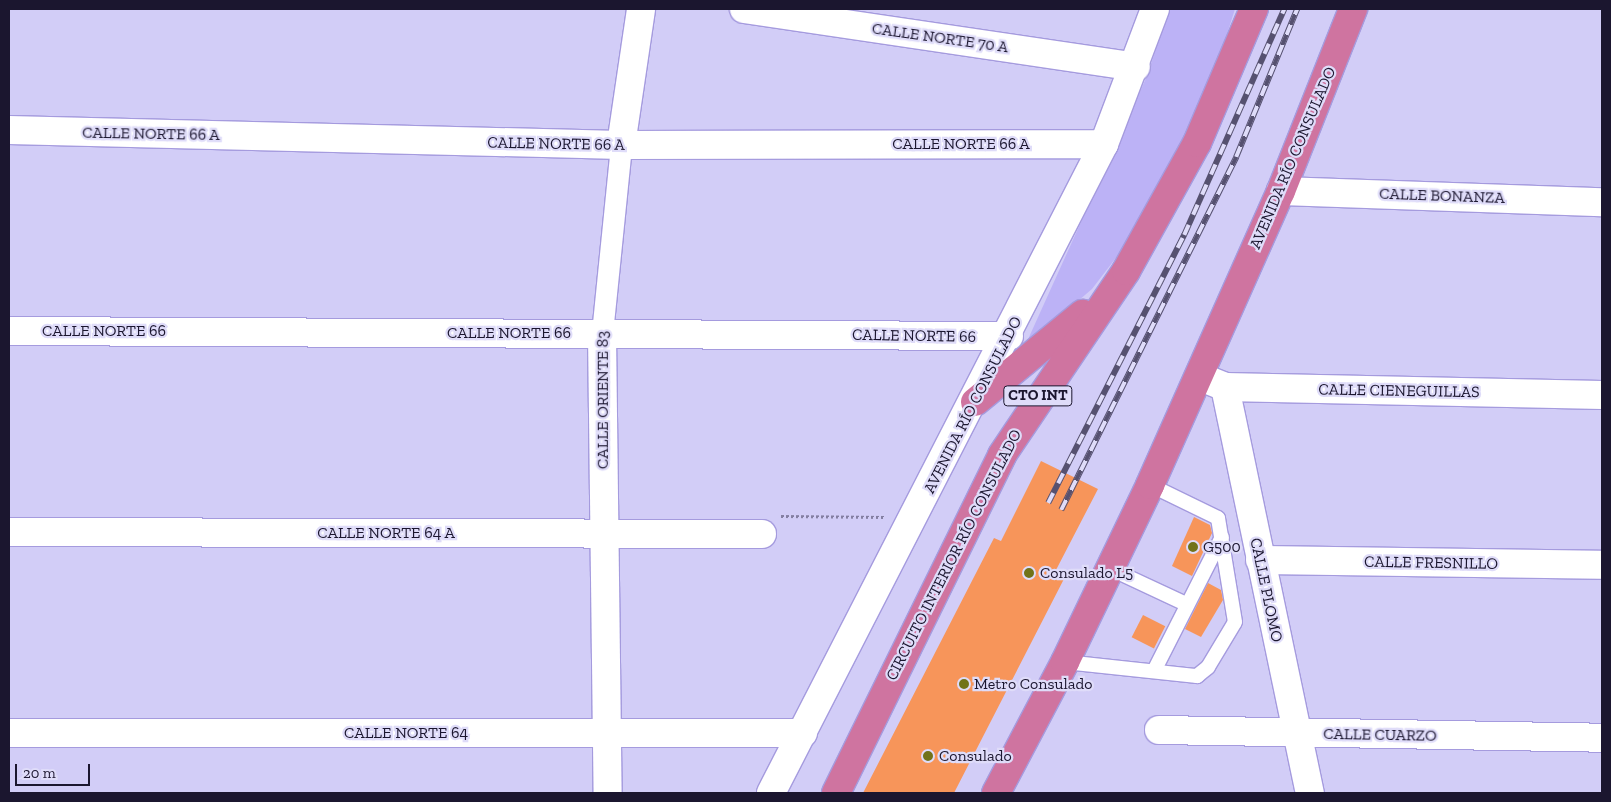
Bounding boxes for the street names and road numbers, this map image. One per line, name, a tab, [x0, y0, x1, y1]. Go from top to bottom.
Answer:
street label: CALLE NORTE 70 A	[870, 19, 1010, 57]
street label: AVENIDA RÍO CONSULADO	[1246, 64, 1340, 252]
street label: CALLE NORTE 66 A	[82, 123, 220, 145]
street label: CALLE NORTE 66 A	[487, 133, 625, 155]
street label: CALLE NORTE 66 A	[892, 134, 1030, 154]
street label: CALLE BONANZA	[1379, 184, 1505, 208]
street label: AVENIDA RÍO CONSULADO	[920, 313, 1026, 497]
street label: CALLE NORTE 66	[42, 321, 166, 341]
street label: CALLE NORTE 66	[447, 323, 571, 343]
street label: CALLE NORTE 66	[852, 325, 976, 347]
street label: CALLE ORIENTE 83	[593, 331, 613, 469]
street label: CALLE CIENEGUILLAS	[1318, 380, 1480, 402]
road number: CTO INT	[1003, 384, 1073, 408]
street label: CIRCUITO INTERIOR RÍO CONSULADO	[882, 426, 1026, 684]
street label: CALLE NORTE 64 A	[317, 523, 455, 543]
street label: CALLE PLOMO	[1246, 536, 1286, 644]
street label: CALLE FRESNILLO	[1364, 552, 1498, 574]
street label: CALLE NORTE 64	[344, 723, 468, 743]
street label: CALLE CUARZO	[1323, 724, 1437, 746]

